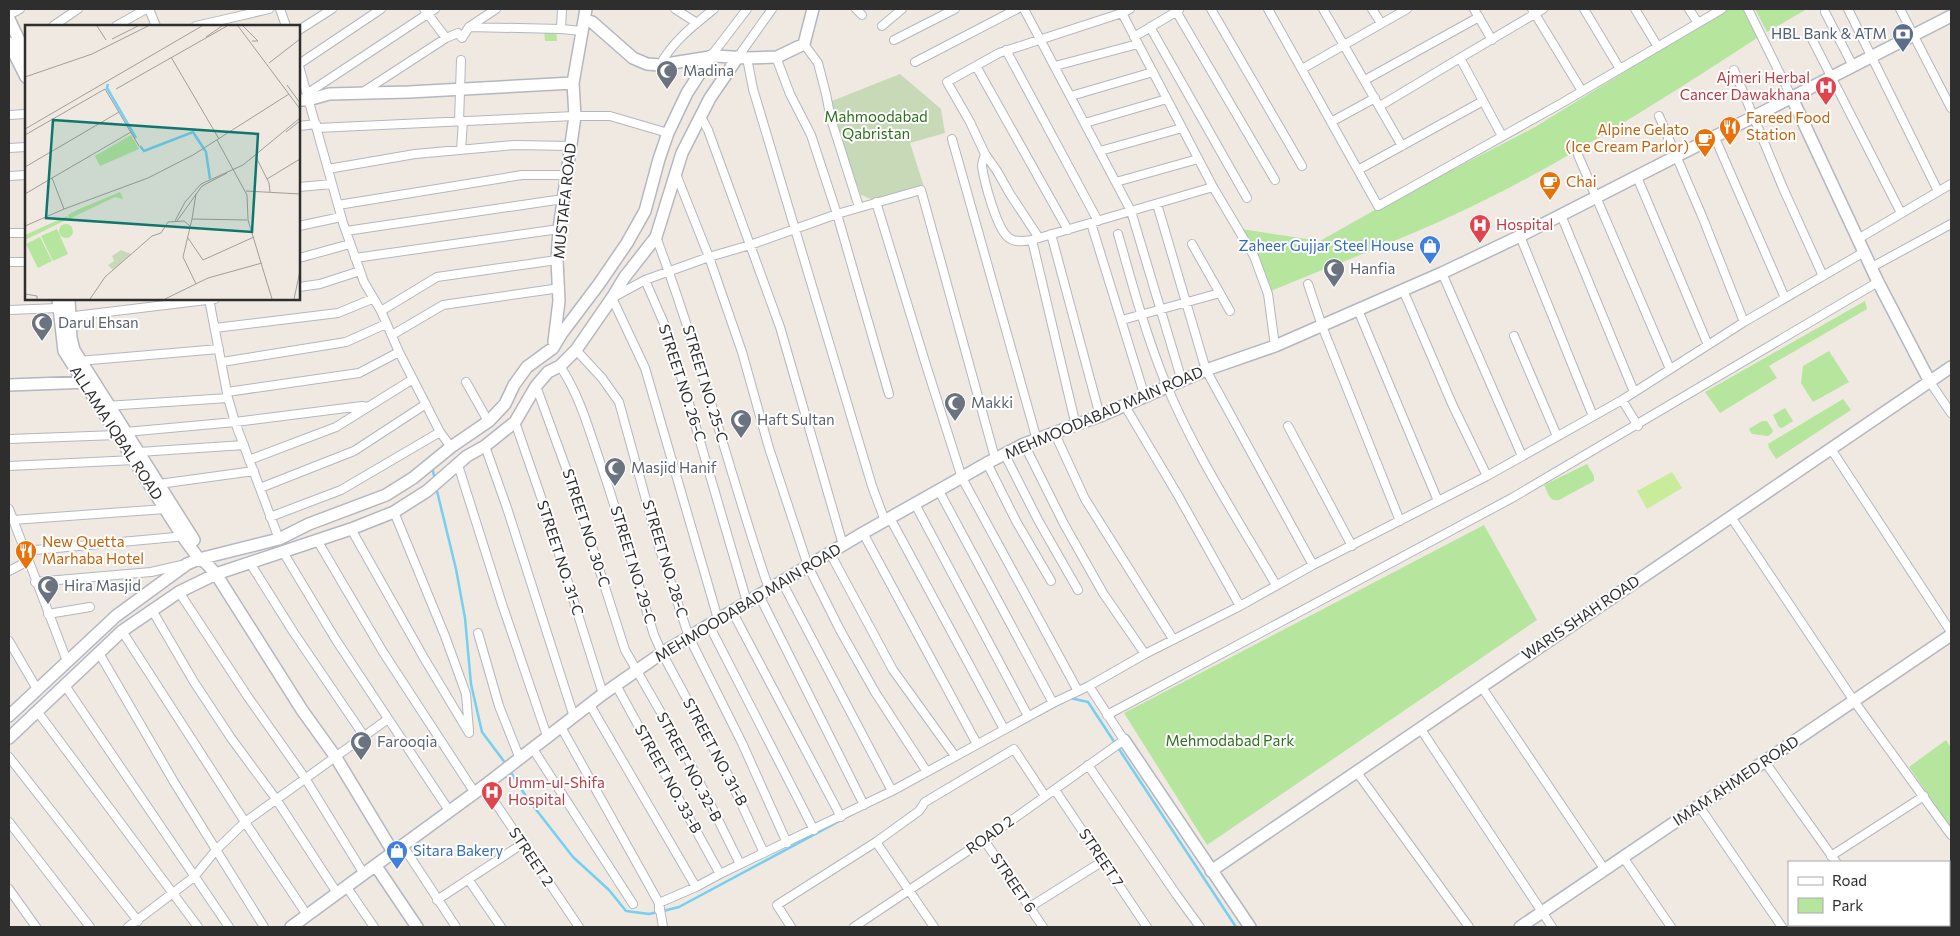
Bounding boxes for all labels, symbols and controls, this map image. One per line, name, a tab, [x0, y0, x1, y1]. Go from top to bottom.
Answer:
bank icon: HBL Bank & ATM	[1891, 22, 1915, 53]
place label: HBL Bank & ATM	[1771, 24, 1887, 42]
inset map	[25, 25, 300, 300]
mosque icon: Madina	[655, 59, 679, 90]
place label: Madina	[683, 61, 734, 79]
place label: Ajmeri Herbal Cancer Dawakhana	[1680, 68, 1810, 103]
hospital icon: Ajmeri Herbal Cancer Dawakhana	[1814, 75, 1838, 106]
park label: Mahmoodabad Qabristan	[824, 107, 928, 142]
place label: Fareed Food Station	[1746, 108, 1830, 143]
restaurant icon: Fareed Food Station	[1718, 115, 1742, 146]
place label: Alpine Gelato (Ice Cream Parlor)	[1565, 120, 1689, 155]
cafe icon: Alpine Gelato (Ice Cream Parlor)	[1693, 127, 1717, 158]
street label: MUSTAFA ROAD	[549, 142, 579, 260]
cafe icon: Chai	[1538, 170, 1562, 201]
place label: Chai	[1566, 172, 1597, 190]
hospital icon: Hospital	[1468, 213, 1492, 244]
place label: Hospital	[1496, 215, 1553, 233]
shop icon: Zaheer Gujjar Steel House	[1418, 234, 1442, 265]
place label: Zaheer Gujjar Steel House	[1239, 236, 1414, 254]
mosque icon: Hanfia	[1322, 257, 1346, 288]
place label: Hanfia	[1350, 259, 1395, 277]
mosque icon: Darul Ehsan	[30, 311, 54, 342]
place label: Darul Ehsan	[58, 313, 139, 331]
street label: STREET NO. 26-C	[656, 322, 710, 444]
street label: STREET NO. 25-C	[680, 323, 732, 445]
street label: ALLAMA IQBAL ROAD	[67, 362, 167, 503]
street label: MEHMOODABAD MAIN ROAD	[1002, 362, 1206, 462]
mosque icon: Makki	[943, 391, 967, 422]
place label: Makki	[971, 393, 1013, 411]
mosque icon: Haft Sultan	[729, 408, 753, 439]
place label: Haft Sultan	[757, 410, 835, 428]
mosque icon: Masjid Hanif	[603, 456, 627, 487]
place label: Masjid Hanif	[631, 458, 717, 476]
street label: STREET NO. 30-C	[559, 466, 615, 589]
street label: STREET NO. 31-C	[534, 498, 588, 617]
street label: STREET NO. 28-C	[639, 498, 692, 620]
street label: STREET NO. 29-C	[607, 504, 660, 626]
place label: New Quetta Marhaba Hotel	[42, 532, 144, 567]
restaurant icon: New Quetta Marhaba Hotel	[14, 539, 38, 570]
street label: MEHMOODABAD MAIN ROAD	[651, 539, 844, 665]
street label: WARIS SHAH ROAD	[1518, 571, 1643, 663]
mosque icon: Hira Masjid	[36, 574, 60, 605]
place label: Hira Masjid	[64, 576, 141, 594]
street label: STREET NO. 31-B	[680, 695, 752, 809]
street label: STREET NO. 32-B	[654, 709, 726, 824]
street label: STREET NO. 33-B	[632, 721, 706, 836]
mosque icon: Farooqia	[349, 730, 373, 761]
park label: Mehmodabad Park	[1165, 731, 1295, 749]
street label: IMAM AHMED ROAD	[1669, 731, 1802, 829]
place label: Farooqia	[377, 732, 437, 750]
place label: Umm-ul-Shifa Hospital	[508, 773, 605, 808]
hospital icon: Umm-ul-Shifa Hospital	[480, 780, 504, 811]
street label: ROAD 2	[962, 811, 1017, 857]
street label: STREET 2	[506, 824, 558, 889]
street label: STREET 7	[1076, 825, 1128, 890]
shop icon: Sitara Bakery	[385, 839, 409, 870]
place label: Sitara Bakery	[413, 841, 503, 859]
street label: STREET 6	[987, 849, 1040, 916]
legend	[1788, 861, 1950, 926]
text: Road	[1832, 871, 1867, 889]
text: Park	[1832, 896, 1863, 914]

